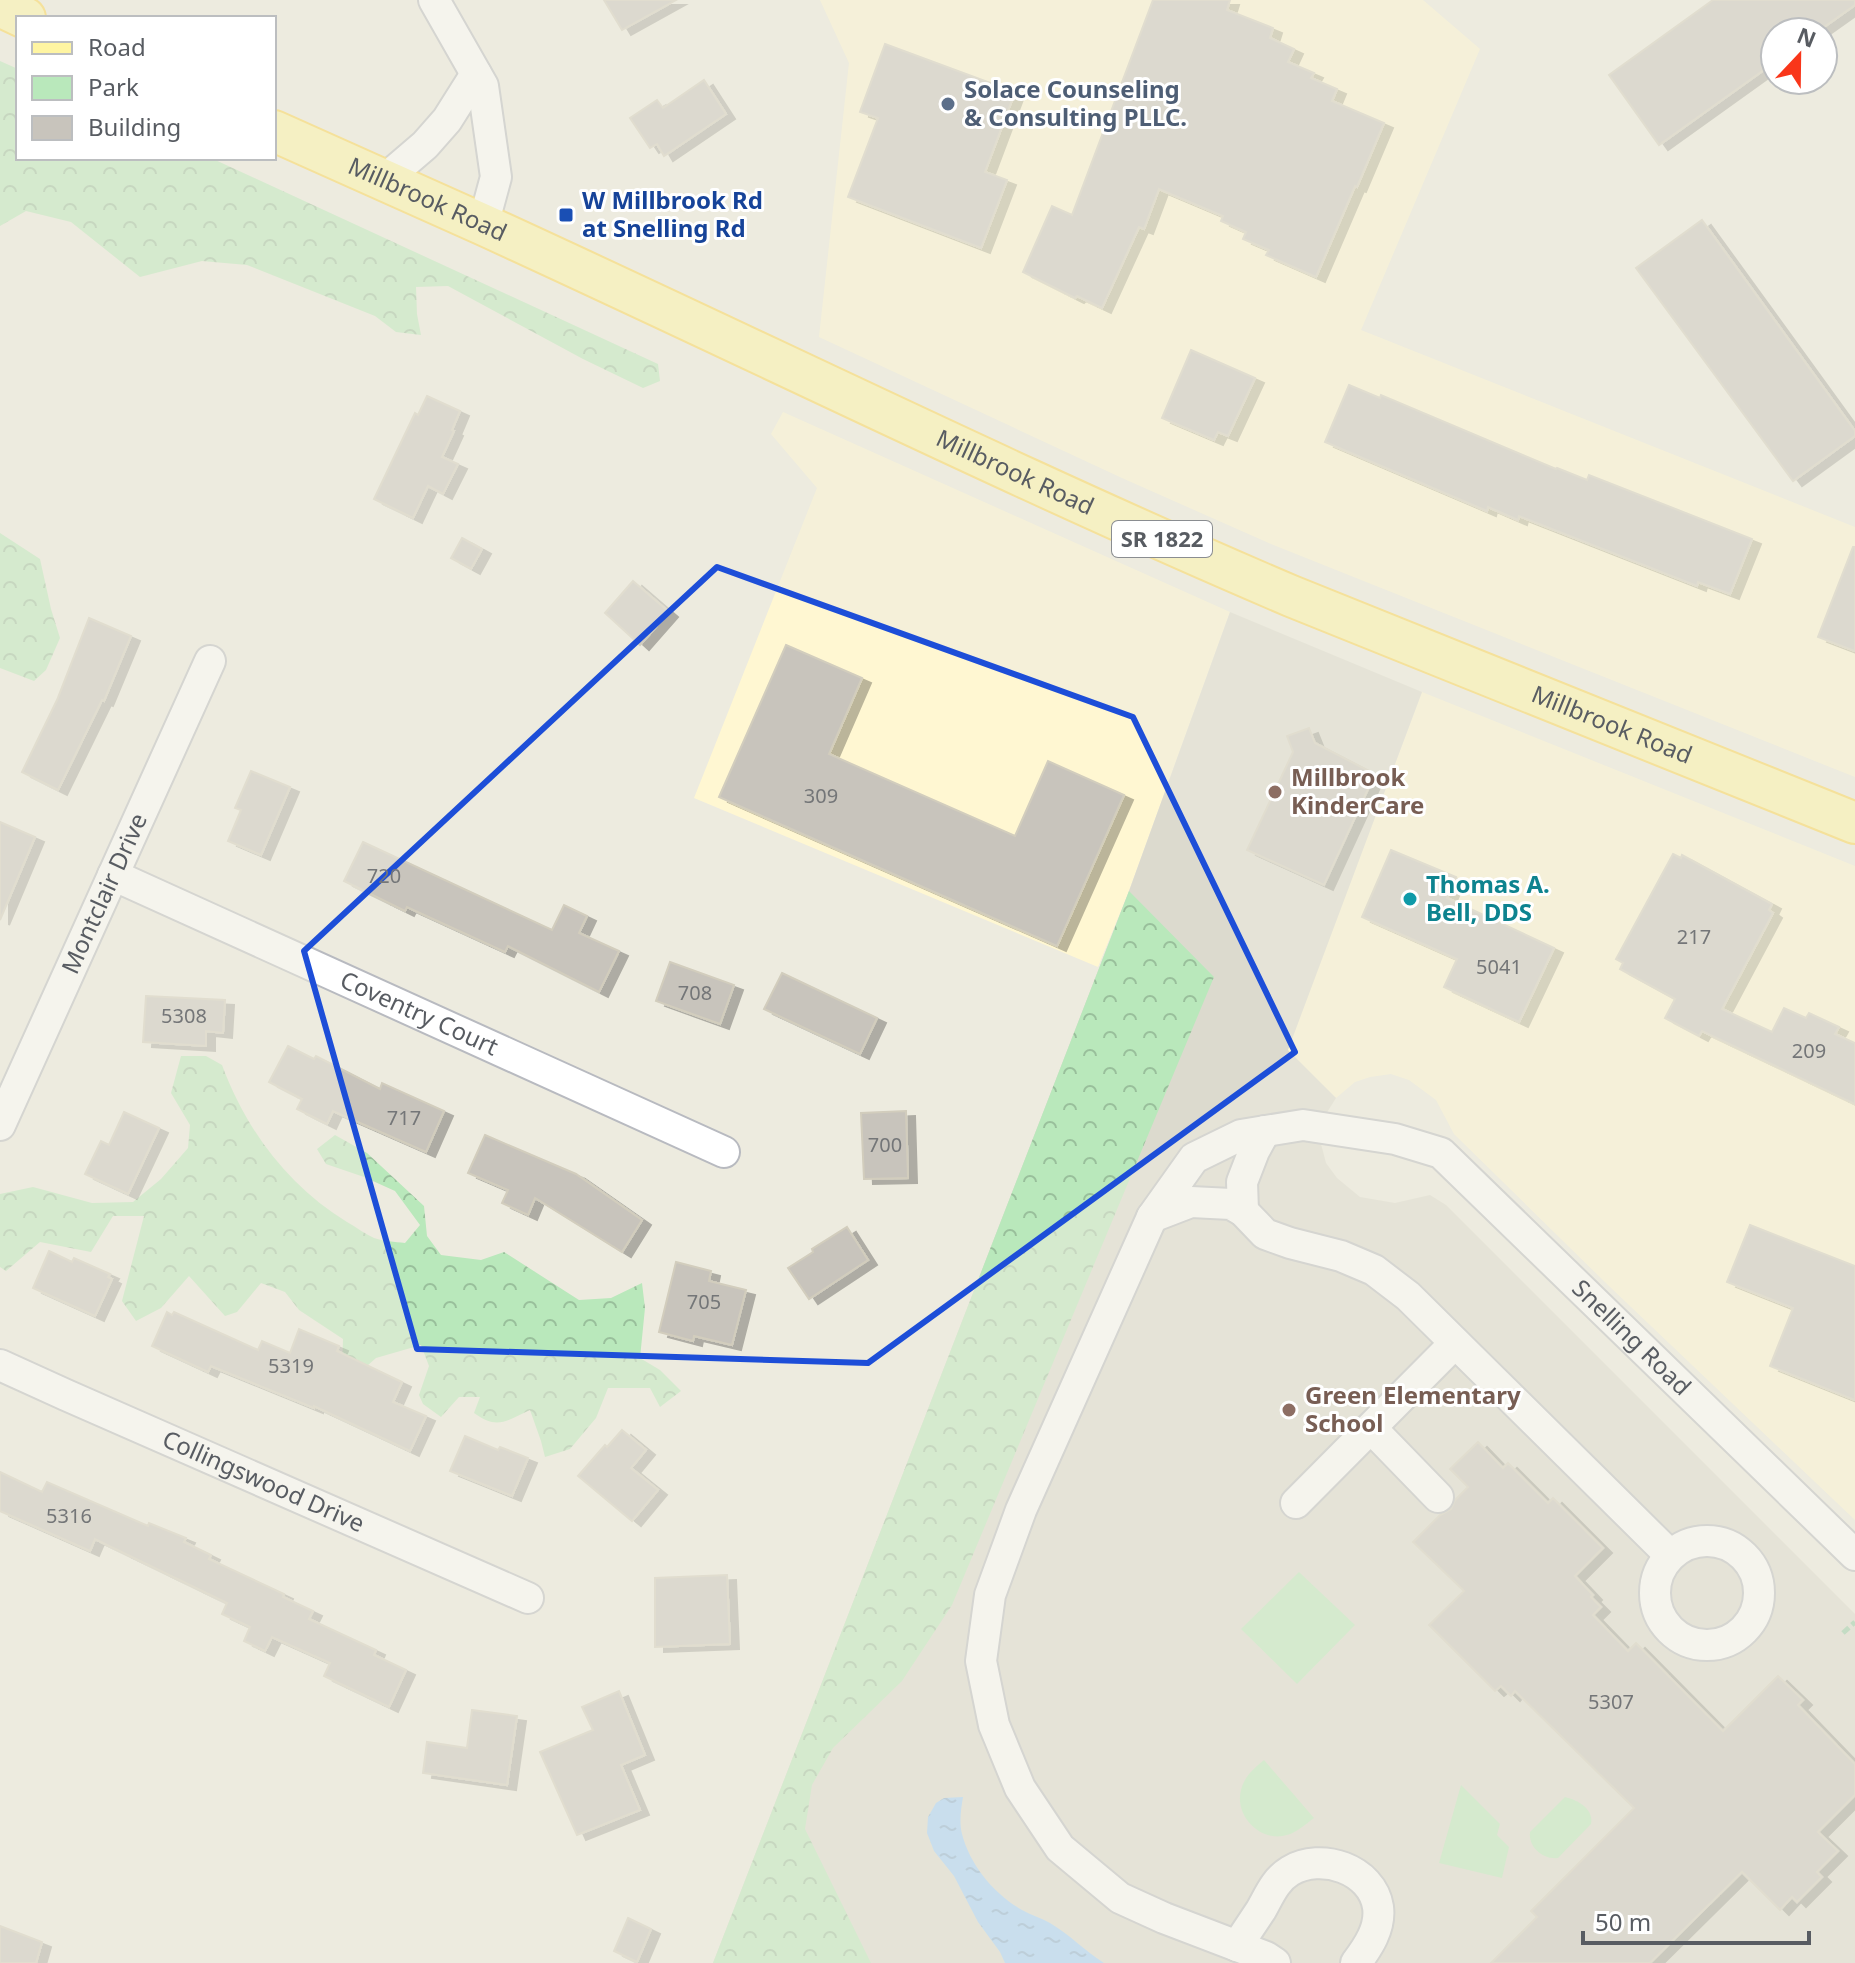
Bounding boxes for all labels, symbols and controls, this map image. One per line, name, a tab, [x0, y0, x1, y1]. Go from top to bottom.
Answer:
legend	[16, 16, 276, 160]
north arrow	[1759, 16, 1839, 96]
text: N	[1793, 19, 1821, 54]
text: Road	[88, 30, 146, 63]
text: Park	[88, 70, 139, 103]
place label: Solace Counseling & Consulting PLLC.	[964, 72, 1187, 133]
marker: Solace Counseling & Consulting PLLC.	[939, 95, 957, 113]
text: Building	[88, 110, 181, 143]
street label: Millbrook Road	[343, 148, 513, 248]
place label: W Millbrook Rd at Snelling Rd	[582, 183, 763, 244]
marker: W Millbrook Rd at Snelling Rd	[557, 206, 575, 224]
street label: Millbrook Road	[931, 421, 1100, 522]
road number: SR 1822	[1112, 521, 1212, 557]
street label: Millbrook Road	[1527, 677, 1697, 771]
place label: Millbrook KinderCare	[1291, 760, 1424, 821]
house number: 309	[804, 782, 838, 809]
marker: Millbrook KinderCare	[1266, 783, 1284, 801]
street label: Montclair Drive	[53, 807, 154, 979]
house number: 720	[367, 862, 401, 889]
place label: Thomas A. Bell, DDS	[1426, 867, 1550, 928]
marker: Thomas A. Bell, DDS	[1401, 890, 1419, 908]
house number: 217	[1677, 923, 1711, 950]
house number: 5041	[1476, 953, 1522, 980]
street label: Coventry Court	[335, 962, 504, 1063]
house number: 708	[678, 979, 712, 1006]
house number: 5308	[161, 1002, 207, 1029]
house number: 209	[1792, 1037, 1826, 1064]
house number: 717	[387, 1104, 421, 1131]
house number: 700	[868, 1131, 902, 1158]
street label: Snelling Road	[1566, 1271, 1699, 1402]
house number: 705	[687, 1288, 721, 1315]
house number: 5319	[268, 1352, 314, 1379]
place label: Green Elementary School	[1305, 1378, 1521, 1439]
marker: Green Elementary School	[1280, 1401, 1298, 1419]
street label: Collingswood Drive	[158, 1421, 370, 1539]
house number: 5316	[46, 1502, 92, 1529]
house number: 5307	[1588, 1688, 1634, 1715]
scale bar	[1583, 1895, 1809, 1945]
text: 50 m	[1595, 1905, 1651, 1938]

